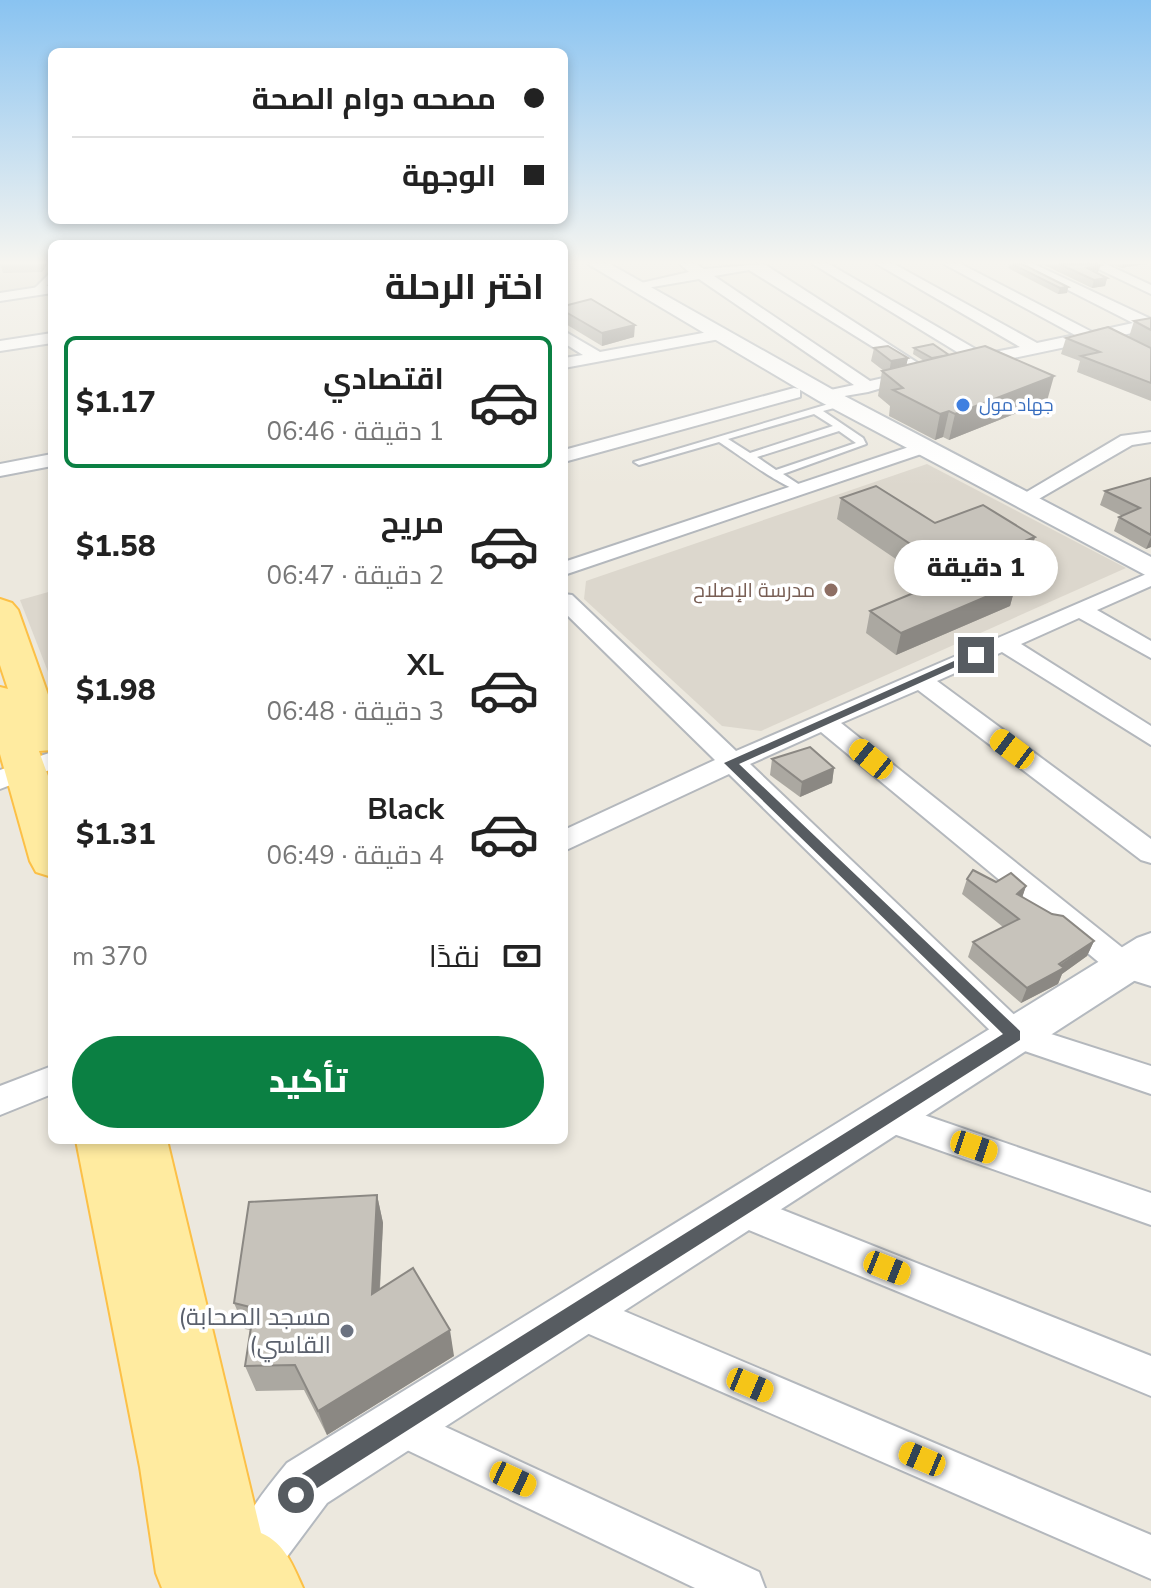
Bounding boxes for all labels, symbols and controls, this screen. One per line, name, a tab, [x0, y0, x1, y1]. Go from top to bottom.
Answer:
text: مصحه دوام الصحة	[252, 79, 496, 120]
text: الوجهة	[402, 156, 496, 197]
text: اختر الرحلة	[385, 263, 544, 312]
text: اقتصادي	[323, 359, 444, 400]
icon: car	[468, 366, 540, 438]
text: $1.17	[76, 382, 156, 423]
place label: جهاد مول	[979, 393, 1053, 417]
marker: جهاد مول	[954, 396, 972, 414]
text: 1 دقيقة · 06:46	[266, 414, 444, 449]
text: مريح	[381, 503, 444, 544]
icon: car	[468, 510, 540, 582]
text: $1.58	[76, 526, 156, 567]
callout: 1 دقيقة	[894, 539, 1058, 595]
text: 1 دقيقة	[927, 550, 1025, 585]
text: 2 دقيقة · 06:47	[266, 558, 444, 593]
place label: مدرسة الإصلاح	[693, 577, 815, 604]
marker: مدرسة الإصلاح	[822, 581, 840, 599]
route end	[958, 637, 994, 673]
text: XL	[407, 645, 444, 686]
icon: car	[468, 654, 540, 726]
text: $1.98	[76, 670, 156, 711]
text: 3 دقيقة · 06:48	[266, 694, 444, 729]
car	[986, 725, 1038, 773]
car	[845, 735, 897, 783]
text: Black	[367, 789, 444, 830]
icon: car	[468, 798, 540, 870]
text: $1.31	[76, 814, 156, 855]
text: 4 دقيقة · 06:49	[266, 838, 444, 873]
icon: cash	[500, 934, 544, 978]
text: نقدًا	[429, 937, 480, 978]
text: 370 m	[72, 939, 148, 974]
button: تأكيد	[72, 1036, 544, 1128]
car	[947, 1128, 1001, 1166]
car	[860, 1248, 914, 1288]
place label: (مسجد الصحابة (القاسي	[179, 1301, 331, 1363]
marker: (مسجد الصحابة (القاسي	[338, 1322, 356, 1340]
car	[723, 1365, 777, 1405]
car	[895, 1439, 949, 1479]
car	[486, 1458, 540, 1500]
route start	[278, 1477, 314, 1513]

